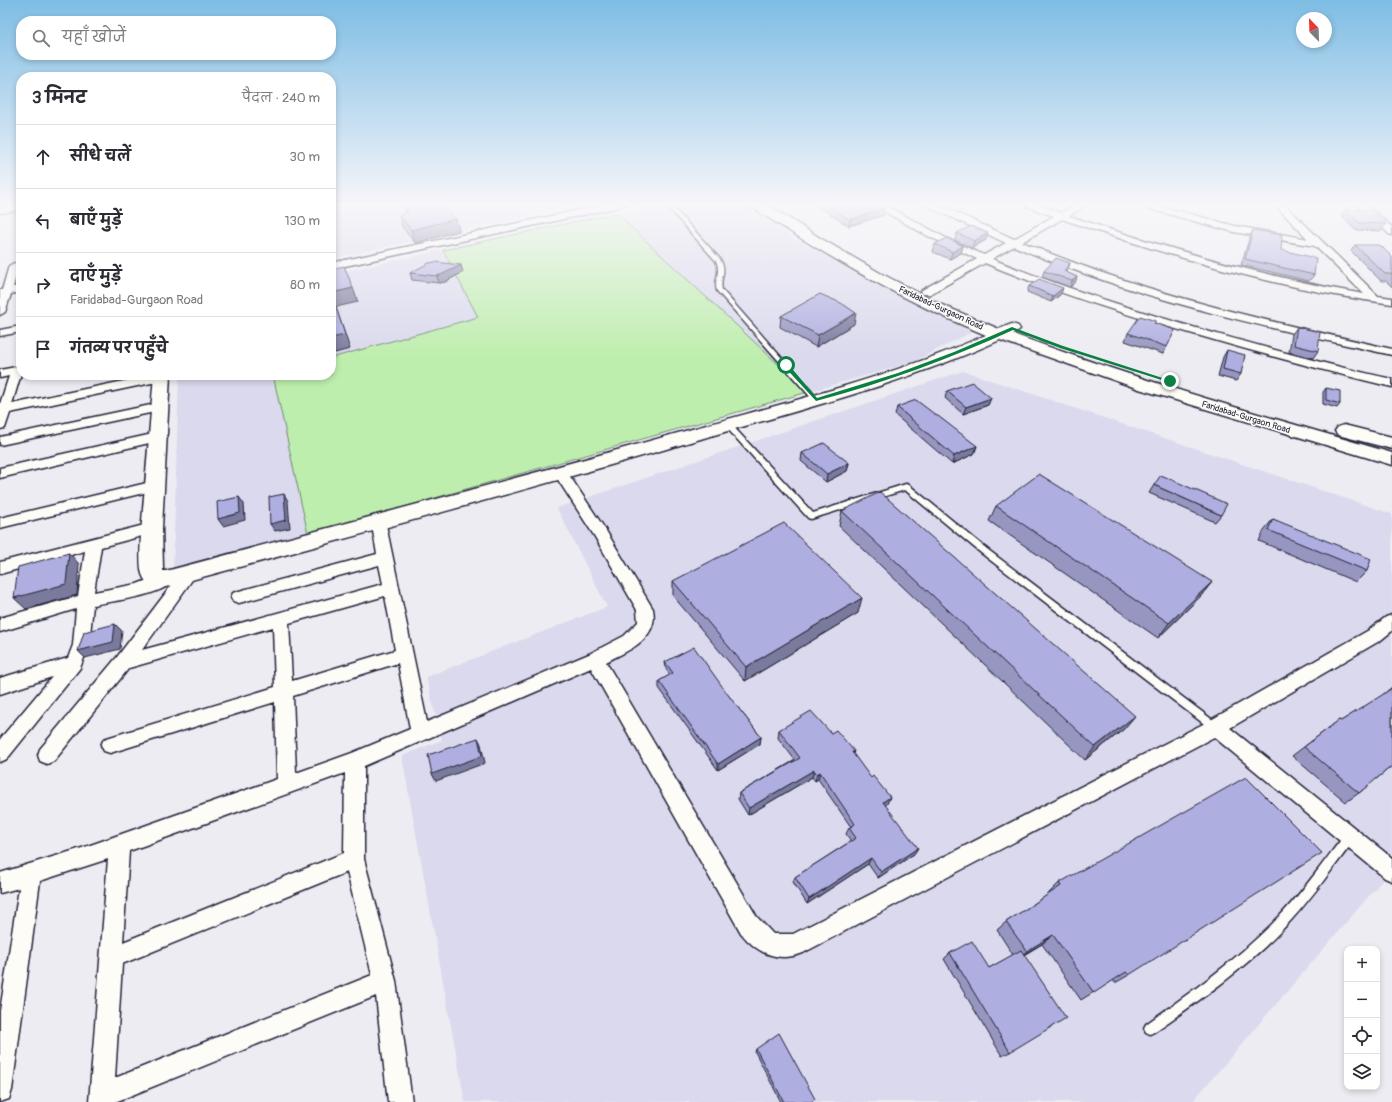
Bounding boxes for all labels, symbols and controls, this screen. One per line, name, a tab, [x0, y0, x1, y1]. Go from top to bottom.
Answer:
north arrow	[1296, 12, 1332, 48]
search box	[16, 16, 336, 60]
icon: search	[30, 27, 52, 49]
text: यहाँ खोजें	[62, 28, 126, 47]
text: 3 मिनट	[32, 87, 86, 108]
text: पैदल · 240 m	[242, 90, 320, 106]
icon: ahead	[32, 146, 54, 168]
text: सीधे चलें	[70, 147, 131, 166]
text: 30 m	[290, 149, 320, 165]
icon: left	[32, 210, 54, 232]
text: बाएँ मुड़ें	[70, 211, 122, 230]
text: 130 m	[284, 213, 320, 229]
text: दाएँ मुड़ें	[70, 267, 122, 286]
icon: right	[32, 274, 54, 296]
text: 80 m	[290, 277, 320, 293]
street label: Faridabad-Gurgaon Road	[897, 284, 985, 333]
text: Faridabad-Gurgaon Road	[70, 292, 203, 308]
icon: arrive	[32, 338, 54, 360]
text: गंतव्य पर पहुँचे	[70, 339, 168, 358]
route start	[777, 356, 795, 374]
route end	[1161, 372, 1179, 390]
street label: Faridabad-Gurgaon Road	[1200, 399, 1292, 436]
map controls	[1344, 946, 1380, 1090]
button: +	[1344, 946, 1380, 982]
button: −	[1344, 982, 1380, 1018]
button: locate	[1344, 1018, 1380, 1054]
button: layers	[1344, 1054, 1380, 1090]

